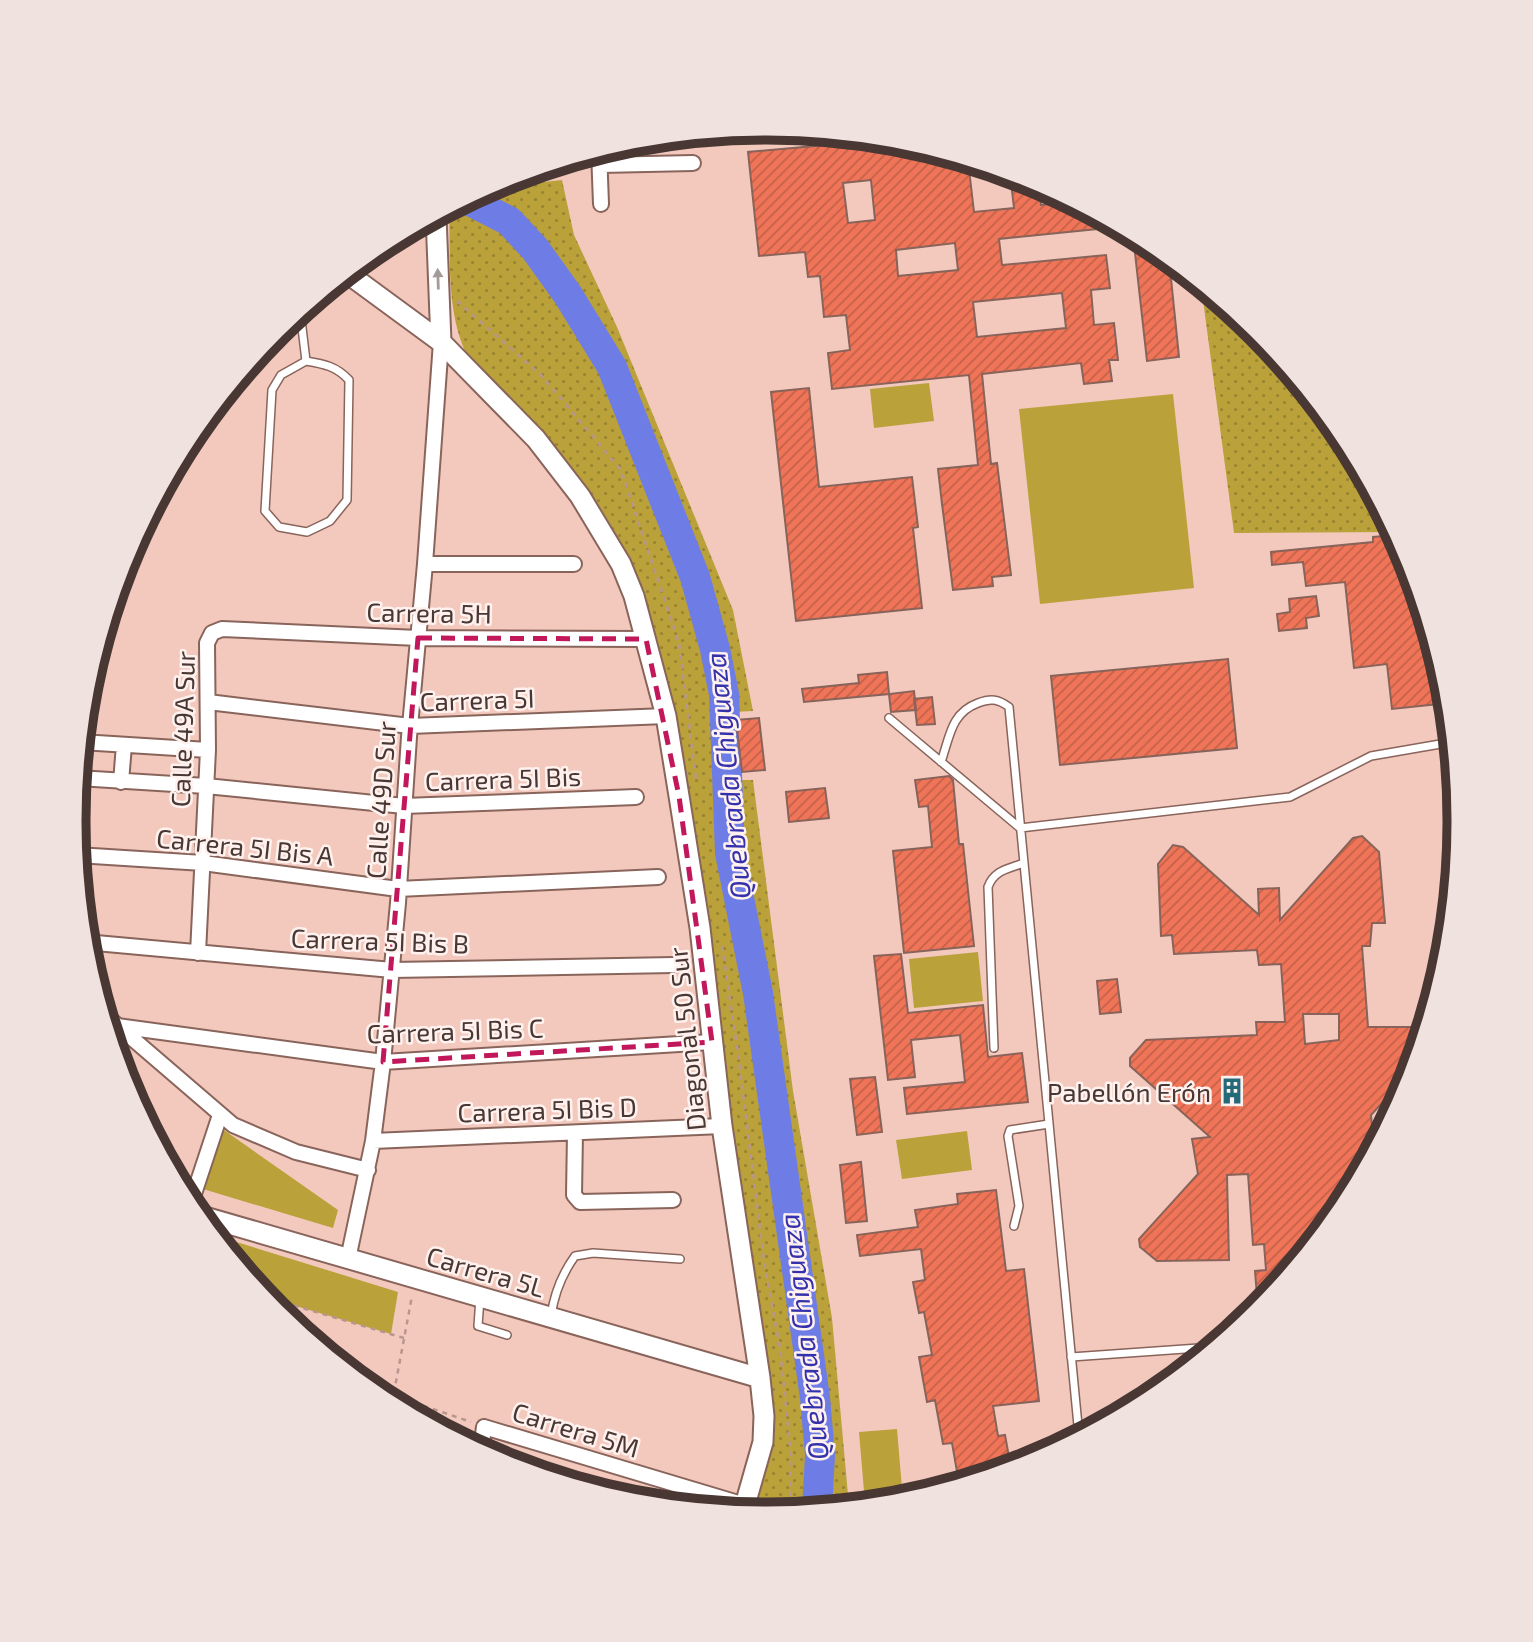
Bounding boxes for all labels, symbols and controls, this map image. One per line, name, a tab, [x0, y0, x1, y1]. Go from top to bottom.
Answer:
one-way arrow	[433, 267, 444, 289]
street label: Carrera 5H	[366, 595, 492, 629]
street label: Calle 49A Sur	[164, 650, 200, 808]
water label: Quebrada Chiguaza	[697, 651, 757, 901]
street label: Carrera 5I	[419, 682, 535, 716]
street label: Calle 49D Sur	[359, 720, 401, 880]
street label: Carrera 5I Bis	[424, 760, 582, 796]
street label: Carrera 5I Bis A	[155, 821, 335, 871]
street label: Carrera 5I Bis B	[290, 921, 470, 959]
street label: Diagonal 50 Sur	[661, 946, 711, 1132]
street label: Carrera 5I Bis C	[366, 1011, 544, 1049]
place label: Pabellón Erón	[1047, 1076, 1211, 1107]
building icon: Pabellón Erón	[1217, 1076, 1247, 1106]
street label: Carrera 5I Bis D	[457, 1090, 637, 1128]
water label: Quebrada Chiguaza	[771, 1212, 835, 1462]
street label: Carrera 5L	[423, 1239, 549, 1303]
street label: Carrera 5M	[509, 1395, 643, 1463]

